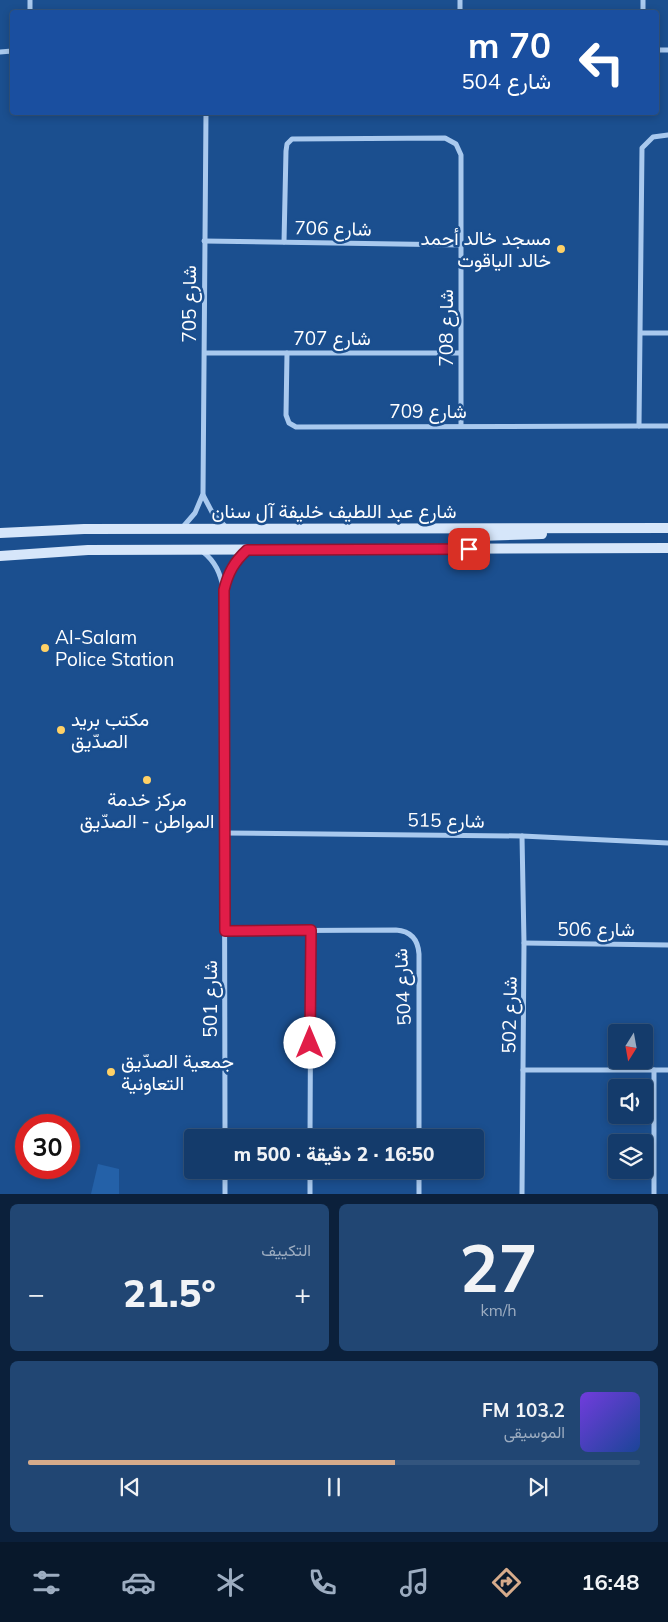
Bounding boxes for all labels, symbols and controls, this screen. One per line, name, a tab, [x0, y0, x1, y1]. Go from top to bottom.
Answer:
text: 70 m	[468, 23, 551, 67]
icon: left	[569, 30, 634, 95]
text: شارع 504	[461, 67, 551, 95]
street label: شارع 706	[294, 215, 372, 242]
place label: مسجد خالد أحمد خالد الياقوت	[420, 226, 551, 272]
marker: مسجد خالد أحمد خالد الياقوت	[555, 243, 567, 255]
street label: شارع 705	[177, 265, 202, 343]
street label: شارع 708	[434, 289, 459, 367]
street label: شارع 707	[293, 326, 371, 351]
street label: شارع 709	[389, 399, 467, 424]
street label: شارع عبد اللطيف خليفة آل سنان	[212, 499, 456, 524]
pin	[448, 528, 490, 570]
icon: arrive	[455, 535, 483, 563]
place label: Al-Salam Police Station	[55, 625, 174, 671]
marker: Al-Salam Police Station	[39, 642, 51, 654]
place label: مكتب بريد الصدّيق	[71, 707, 149, 753]
marker: مكتب بريد الصدّيق	[55, 724, 67, 736]
marker: مركز خدمة المواطن - الصدّيق	[141, 774, 153, 786]
place label: مركز خدمة المواطن - الصدّيق	[80, 787, 214, 833]
street label: شارع 515	[407, 807, 485, 834]
street label: شارع 506	[557, 917, 635, 942]
street label: شارع 504	[388, 948, 417, 1026]
street label: شارع 501	[198, 960, 223, 1038]
street label: شارع 502	[496, 976, 523, 1054]
position arrow	[283, 1016, 335, 1068]
north arrow	[608, 1024, 652, 1069]
map controls	[608, 1024, 653, 1179]
place label: جمعية الصدّيق التعاونية	[121, 1049, 234, 1095]
marker: جمعية الصدّيق التعاونية	[105, 1066, 117, 1078]
button: sound	[608, 1079, 653, 1124]
speed limit sign: 30	[15, 1114, 80, 1179]
button: layers	[608, 1134, 653, 1179]
text: 16:50 · 2 دقيقة · 500 m	[234, 1142, 434, 1166]
text: 27	[460, 1227, 538, 1308]
text: التكييف	[261, 1240, 311, 1260]
text: 21.5°	[123, 1269, 216, 1317]
text: −	[28, 1276, 45, 1311]
text: +	[294, 1276, 311, 1311]
text: km/h	[480, 1300, 517, 1320]
text: 103.2 FM	[482, 1398, 565, 1422]
text: الموسيقى	[504, 1422, 565, 1442]
icon: previous	[116, 1473, 144, 1501]
icon: pause	[320, 1473, 348, 1501]
icon: next	[524, 1473, 552, 1501]
icon: filters	[29, 1565, 64, 1600]
icon: car	[121, 1565, 156, 1600]
icon: climate	[213, 1565, 248, 1600]
icon: phone	[305, 1565, 340, 1600]
icon: music	[397, 1565, 432, 1600]
icon: directions	[489, 1565, 524, 1600]
text: 16:48	[581, 1568, 639, 1596]

